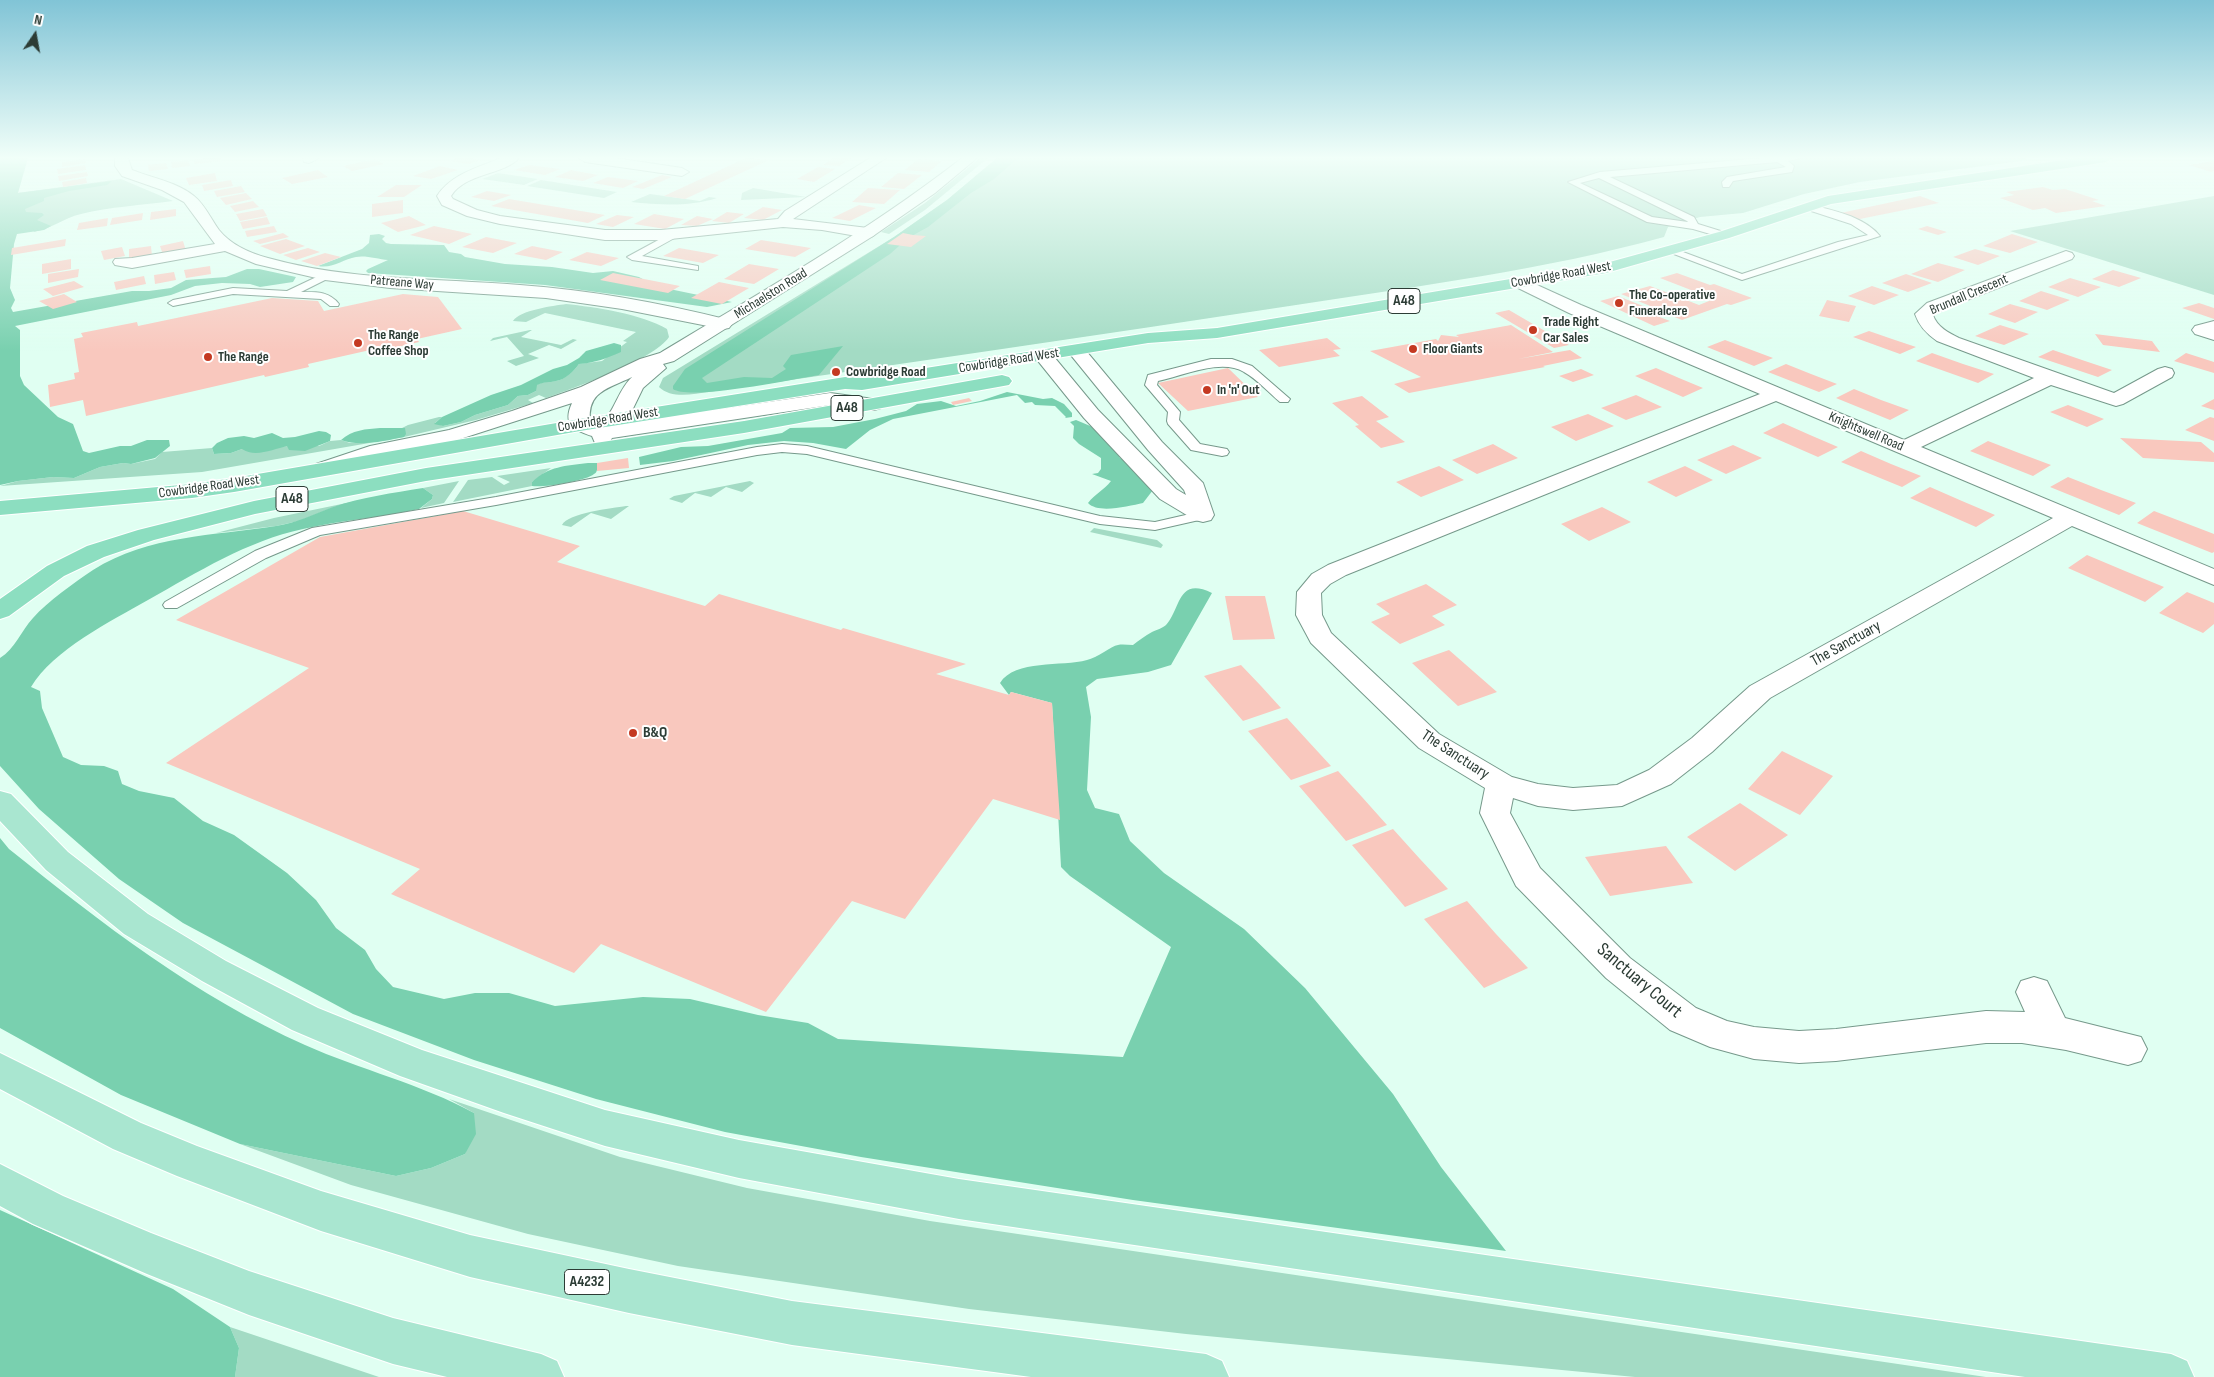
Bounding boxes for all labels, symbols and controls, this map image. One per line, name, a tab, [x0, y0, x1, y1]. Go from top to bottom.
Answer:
north arrow	[10, 10, 60, 60]
text: N	[33, 11, 44, 29]
street label: Cowbridge Road West	[1510, 258, 1612, 292]
street label: Michaelston Road	[731, 265, 811, 323]
street label: Brundall Crescent	[1927, 271, 2011, 319]
street label: Patreane Way	[370, 272, 434, 294]
place label: The Co-operative Funeralcare	[1629, 287, 1715, 320]
road number: A48	[1388, 288, 1420, 314]
marker: The Co-operative Funeralcare	[1613, 297, 1625, 309]
place label: Trade Right Car Sales	[1543, 314, 1599, 347]
marker: Trade Right Car Sales	[1527, 324, 1539, 336]
place label: The Range Coffee Shop	[368, 327, 429, 360]
marker: The Range Coffee Shop	[352, 337, 364, 349]
place label: Floor Giants	[1423, 341, 1483, 357]
marker: Floor Giants	[1407, 343, 1419, 355]
street label: Cowbridge Road West	[958, 345, 1060, 377]
place label: The Range	[218, 349, 269, 365]
marker: The Range	[202, 351, 214, 363]
place label: Cowbridge Road	[846, 364, 926, 380]
marker: Cowbridge Road	[830, 366, 842, 378]
place label: In 'n' Out	[1217, 382, 1260, 398]
marker: In 'n' Out	[1201, 384, 1213, 396]
road number: A48	[831, 396, 863, 420]
street label: Cowbridge Road West	[557, 404, 659, 436]
street label: Knightswell Road	[1826, 409, 1906, 455]
street label: Cowbridge Road West	[158, 472, 260, 502]
road number: A48	[276, 486, 308, 512]
street label: The Sanctuary	[1808, 617, 1884, 671]
place label: B&Q	[643, 723, 667, 743]
street label: The Sanctuary	[1417, 726, 1493, 784]
marker: B&Q	[627, 727, 639, 739]
street label: Sanctuary Court	[1592, 939, 1686, 1023]
road number: A4232	[564, 1270, 610, 1294]

